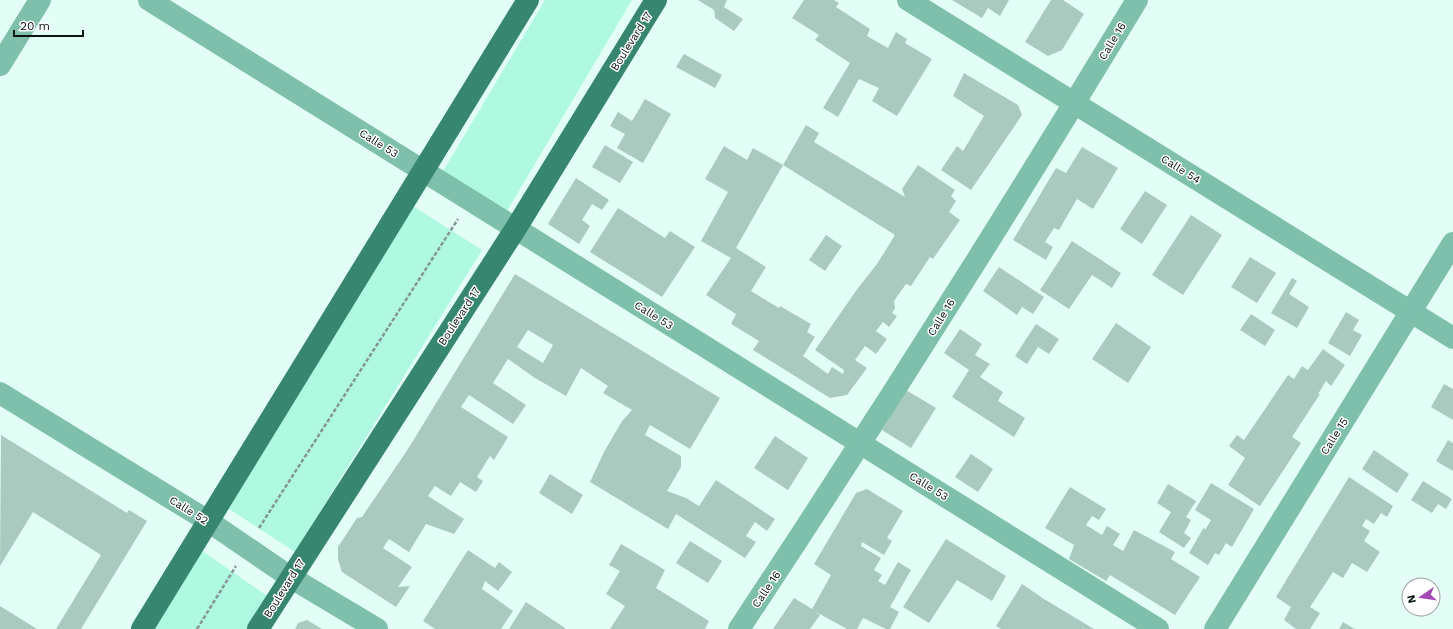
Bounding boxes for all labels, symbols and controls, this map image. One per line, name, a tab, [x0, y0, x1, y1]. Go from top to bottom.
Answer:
street label: Boulevard 17	[608, 9, 655, 73]
scale bar	[14, 12, 83, 38]
text: 20 m	[20, 19, 50, 33]
street label: Calle 16	[1096, 20, 1129, 62]
street label: Calle 53	[357, 126, 401, 160]
street label: Calle 54	[1159, 152, 1203, 187]
street label: Boulevard 17	[436, 285, 483, 348]
street label: Calle 16	[925, 296, 958, 338]
street label: Calle 53	[632, 298, 676, 332]
street label: Calle 15	[1318, 415, 1351, 457]
street label: Calle 53	[907, 469, 951, 503]
street label: Calle 52	[167, 493, 211, 527]
street label: Boulevard 17	[261, 556, 308, 620]
street label: Calle 16	[749, 568, 784, 610]
north arrow	[1401, 577, 1441, 617]
text: N	[1404, 594, 1419, 605]

